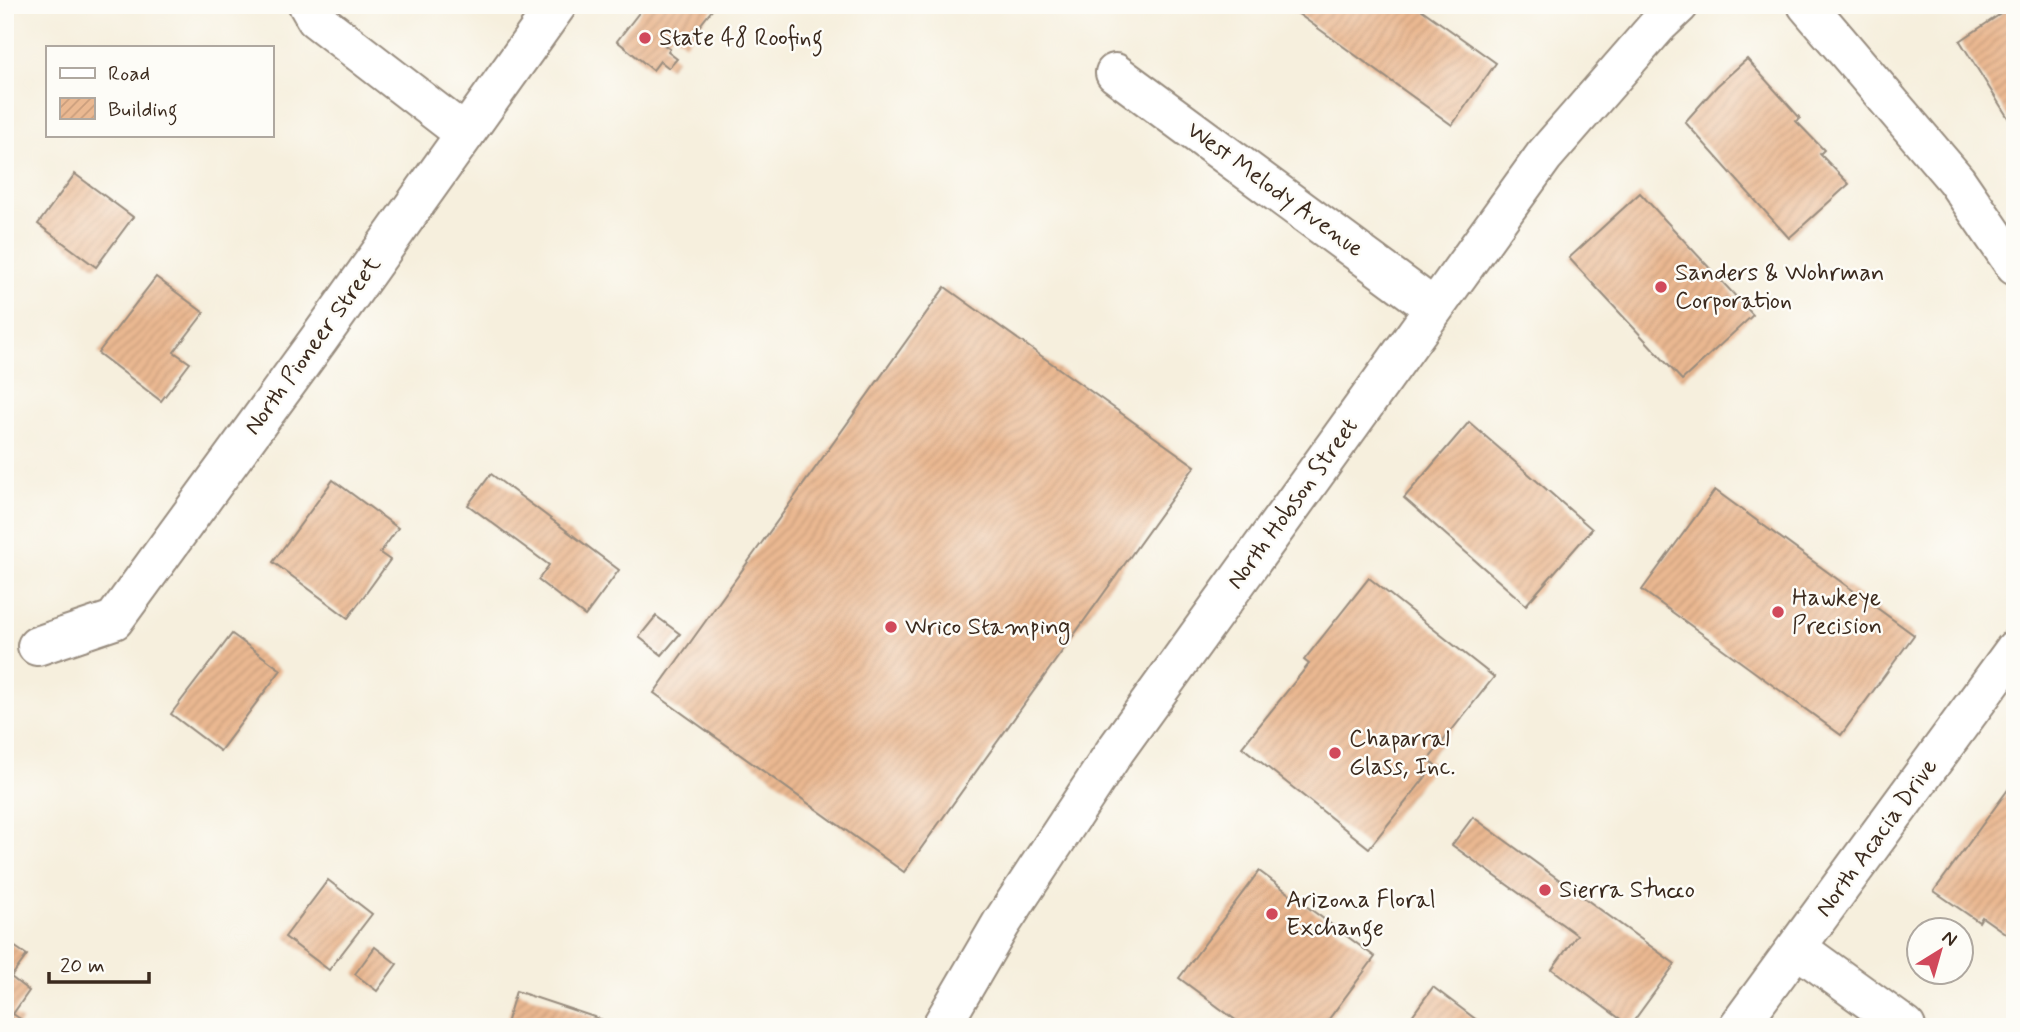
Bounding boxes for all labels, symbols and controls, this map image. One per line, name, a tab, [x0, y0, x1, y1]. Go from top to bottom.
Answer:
place label: State 48 Roofing	[659, 23, 823, 57]
marker: State 48 Roofing	[637, 30, 653, 46]
legend	[46, 46, 273, 136]
text: Road	[108, 60, 150, 88]
text: Building	[108, 96, 178, 126]
street label: West Melody Avenue	[1180, 115, 1370, 265]
street label: North Pioneer Street	[238, 250, 388, 442]
place label: Sanders & Wohrman Corporation	[1675, 258, 1884, 317]
marker: Sanders & Wohrman Corporation	[1653, 279, 1669, 295]
street label: North Hobson Street	[1220, 412, 1366, 596]
place label: Hawkeye Precision	[1792, 583, 1882, 642]
marker: Hawkeye Precision	[1770, 604, 1786, 620]
place label: Wrico Stamping	[905, 612, 1070, 645]
marker: Wrico Stamping	[883, 619, 899, 635]
place label: Chaparral Glass, Inc.	[1349, 724, 1456, 783]
marker: Chaparral Glass, Inc.	[1327, 745, 1343, 761]
street label: North Acacia Drive	[1809, 752, 1945, 924]
place label: Sierra Stucco	[1559, 875, 1695, 906]
marker: Sierra Stucco	[1537, 882, 1553, 898]
place label: Arizona Floral Exchange	[1286, 885, 1436, 947]
marker: Arizona Floral Exchange	[1264, 906, 1280, 922]
north arrow	[1904, 916, 1974, 986]
text: N	[1937, 925, 1962, 952]
scale bar	[49, 941, 149, 985]
text: 20 m	[60, 952, 105, 980]

